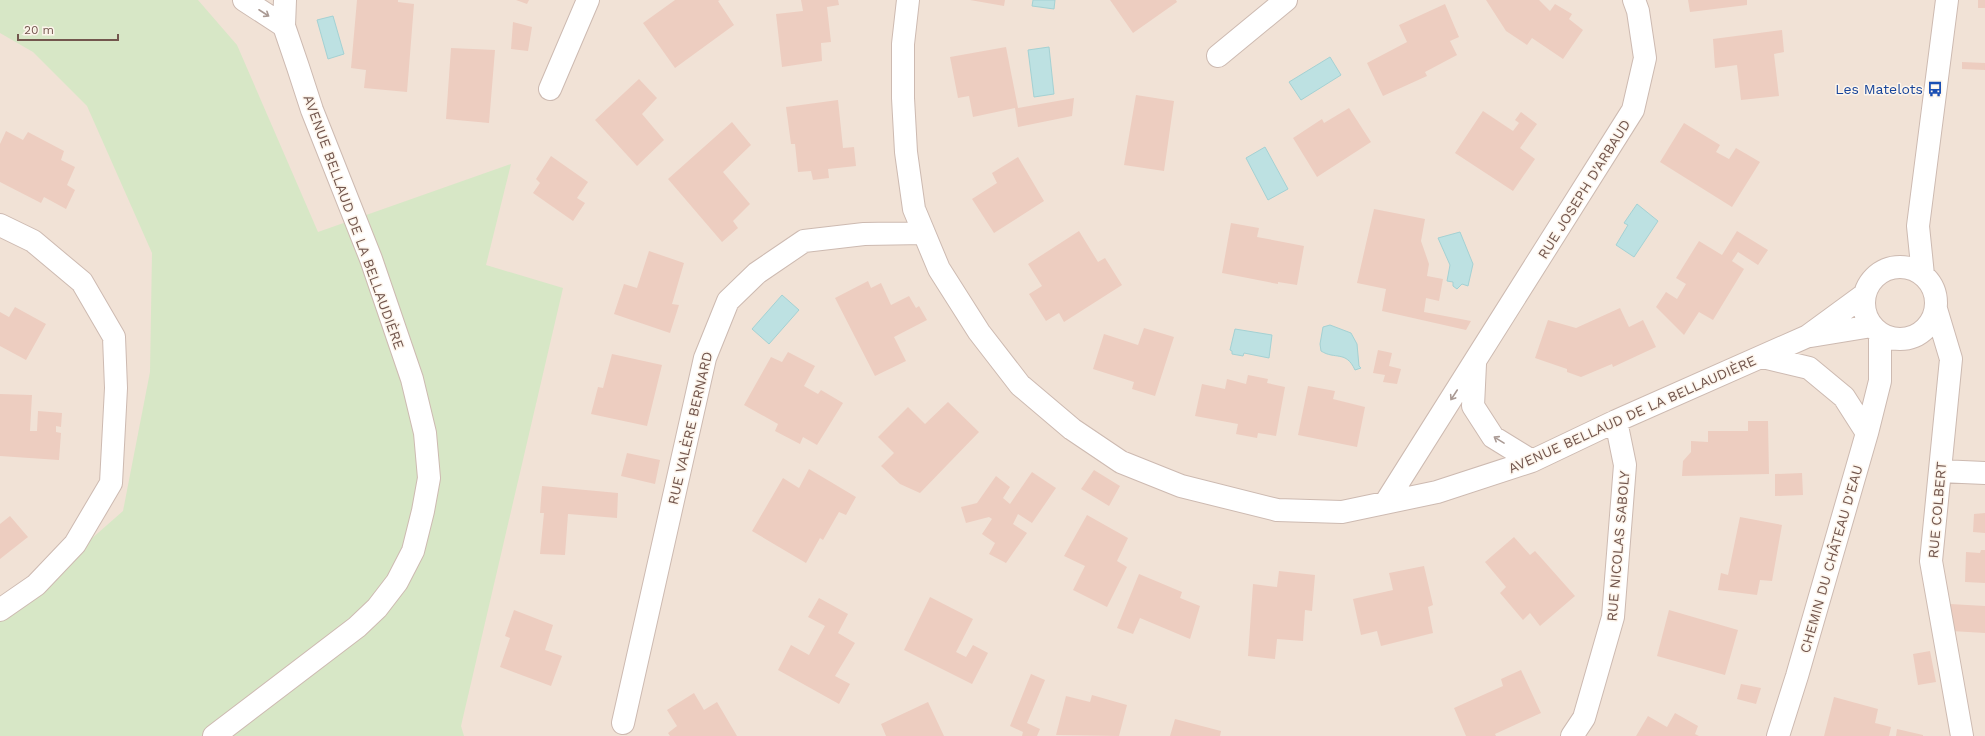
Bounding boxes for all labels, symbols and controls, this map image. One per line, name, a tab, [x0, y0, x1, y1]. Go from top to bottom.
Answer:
one-way arrow	[259, 9, 270, 17]
scale bar	[18, 16, 118, 42]
text: 20 m	[24, 23, 54, 37]
bus stop icon: Les Matelots	[1926, 80, 1944, 98]
place label: Les Matelots	[1835, 81, 1923, 97]
street label: AVENUE BELLAUD DE LA BELLAUDIÈRE	[300, 93, 408, 351]
street label: RUE JOSEPH D'ARBAUD	[1535, 117, 1633, 261]
street label: RUE VALÈRE BERNARD	[665, 350, 715, 506]
street label: AVENUE BELLAUD DE LA BELLAUDIÈRE	[1506, 352, 1758, 476]
one-way arrow	[1450, 390, 1459, 401]
one-way arrow	[1494, 436, 1505, 444]
street label: RUE COLBERT	[1925, 460, 1949, 559]
street label: CHEMIN DU CHÂTEAU D'EAU	[1796, 463, 1866, 655]
street label: RUE NICOLAS SABOLY	[1603, 470, 1633, 622]

